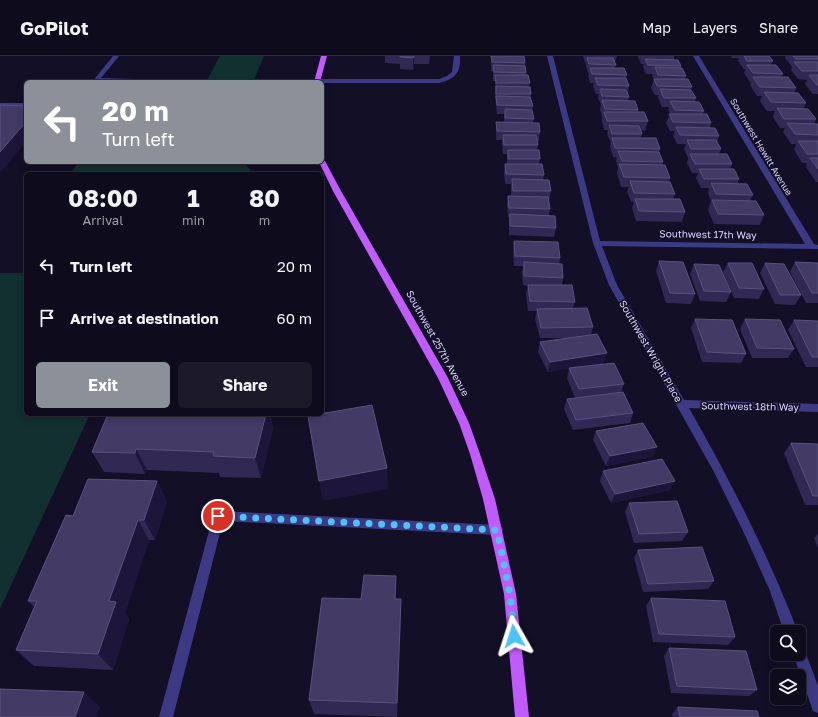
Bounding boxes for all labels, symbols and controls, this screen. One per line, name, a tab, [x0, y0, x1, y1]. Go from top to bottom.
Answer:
text: GoPilot	[20, 16, 88, 39]
text: Map	[642, 19, 671, 36]
text: Layers	[693, 19, 737, 36]
text: Share	[759, 19, 798, 36]
text: 20 m	[102, 94, 169, 127]
icon: left	[36, 96, 88, 148]
street label: Southwest Hewitt Avenue	[728, 96, 795, 197]
text: Turn left	[102, 128, 175, 150]
text: 08:00	[68, 183, 138, 212]
text: 1	[187, 183, 200, 212]
text: 80	[249, 183, 280, 212]
text: Arrival	[83, 212, 123, 228]
text: min	[182, 212, 205, 228]
text: m	[259, 212, 270, 228]
street label: Southwest 17th Way	[659, 227, 757, 241]
icon: left	[36, 255, 58, 277]
text: Turn left	[70, 257, 132, 275]
text: 20 m	[277, 257, 312, 275]
street label: Southwest 257th Avenue	[404, 288, 472, 398]
street label: Southwest Wright Place	[617, 298, 685, 404]
icon: arrive	[36, 307, 58, 329]
text: Arrive at destination	[70, 309, 219, 327]
text: 60 m	[277, 309, 312, 327]
button: Exit	[36, 362, 170, 408]
button: Share	[178, 362, 312, 408]
street label: Southwest 18th Way	[701, 399, 799, 413]
pin	[201, 499, 235, 533]
icon: arrive	[207, 505, 229, 527]
position arrow	[493, 615, 535, 657]
map controls	[770, 625, 806, 705]
button: search	[770, 625, 806, 661]
button: layers	[770, 669, 806, 705]

